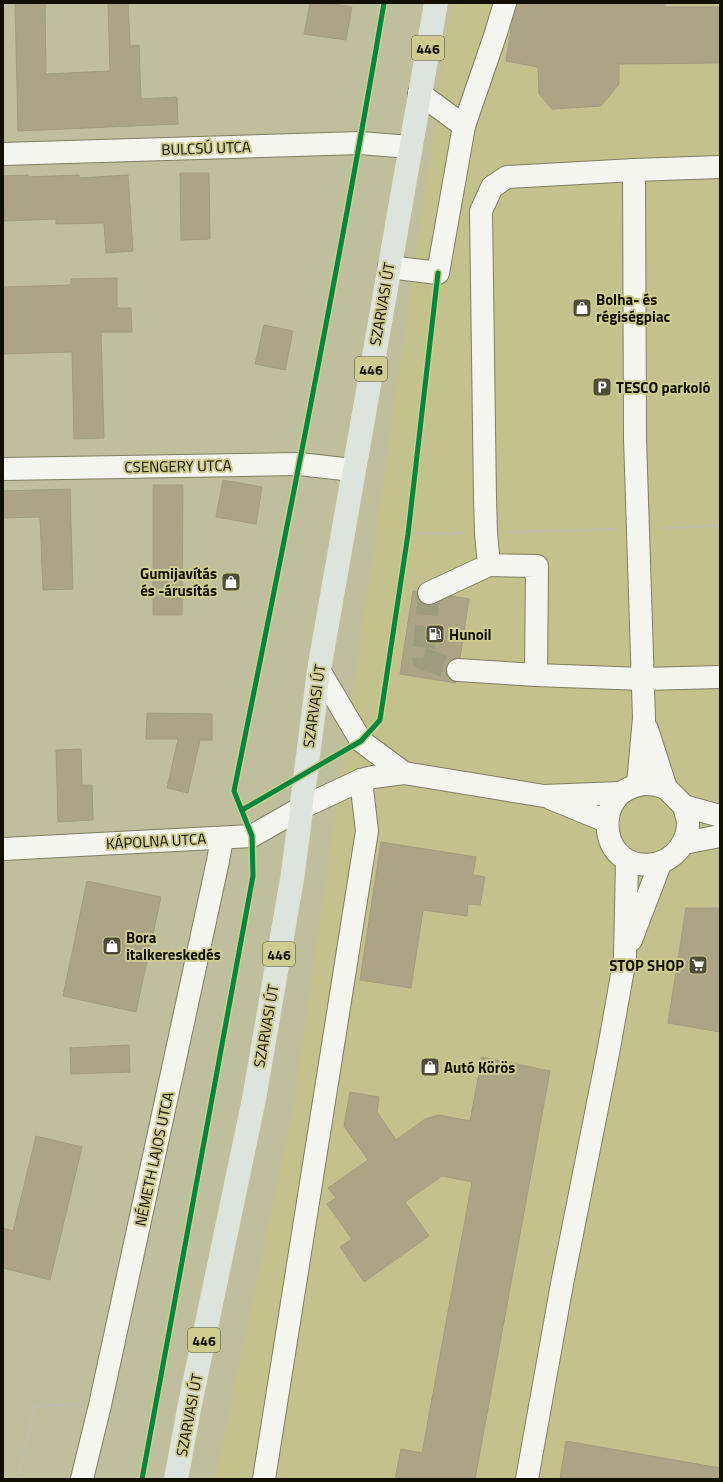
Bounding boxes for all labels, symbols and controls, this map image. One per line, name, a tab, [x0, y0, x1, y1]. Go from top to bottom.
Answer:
road number: 446	[412, 36, 444, 60]
street label: BULCSÚ UTCA	[161, 135, 251, 161]
street label: SZARVASI ÚT	[363, 261, 401, 347]
place label: Bolha- és régiségpiac	[596, 288, 671, 328]
shop icon: Bolha- és régiségpiac	[571, 297, 593, 319]
road number: 446	[355, 357, 387, 381]
parking icon: TESCO parkoló	[591, 376, 613, 398]
place label: TESCO parkoló	[616, 376, 711, 399]
street label: CSENGERY UTCA	[124, 454, 232, 478]
place label: Gumijavítás és -árusítás	[140, 562, 217, 602]
shop icon: Gumijavítás és -árusítás	[220, 571, 242, 593]
fuel station icon: Hunoil	[424, 623, 446, 645]
place label: Hunoil	[449, 623, 492, 646]
street label: SZARVASI ÚT	[297, 663, 331, 749]
street label: KÁPOLNA UTCA	[105, 827, 207, 855]
place label: Bora italkereskedés	[126, 926, 221, 966]
shop icon: Bora italkereskedés	[101, 935, 123, 957]
road number: 446	[263, 942, 295, 966]
place label: STOP SHOP	[609, 954, 684, 977]
supermarket icon: STOP SHOP	[687, 954, 709, 976]
street label: SZARVASI ÚT	[247, 983, 285, 1069]
shop icon: Autó Körös	[419, 1056, 441, 1078]
place label: Autó Körös	[444, 1056, 515, 1079]
street label: NÉMETH LAJOS UTCA	[129, 1090, 179, 1228]
road number: 446	[188, 1328, 220, 1352]
street label: SZARVASI ÚT	[170, 1371, 208, 1458]

